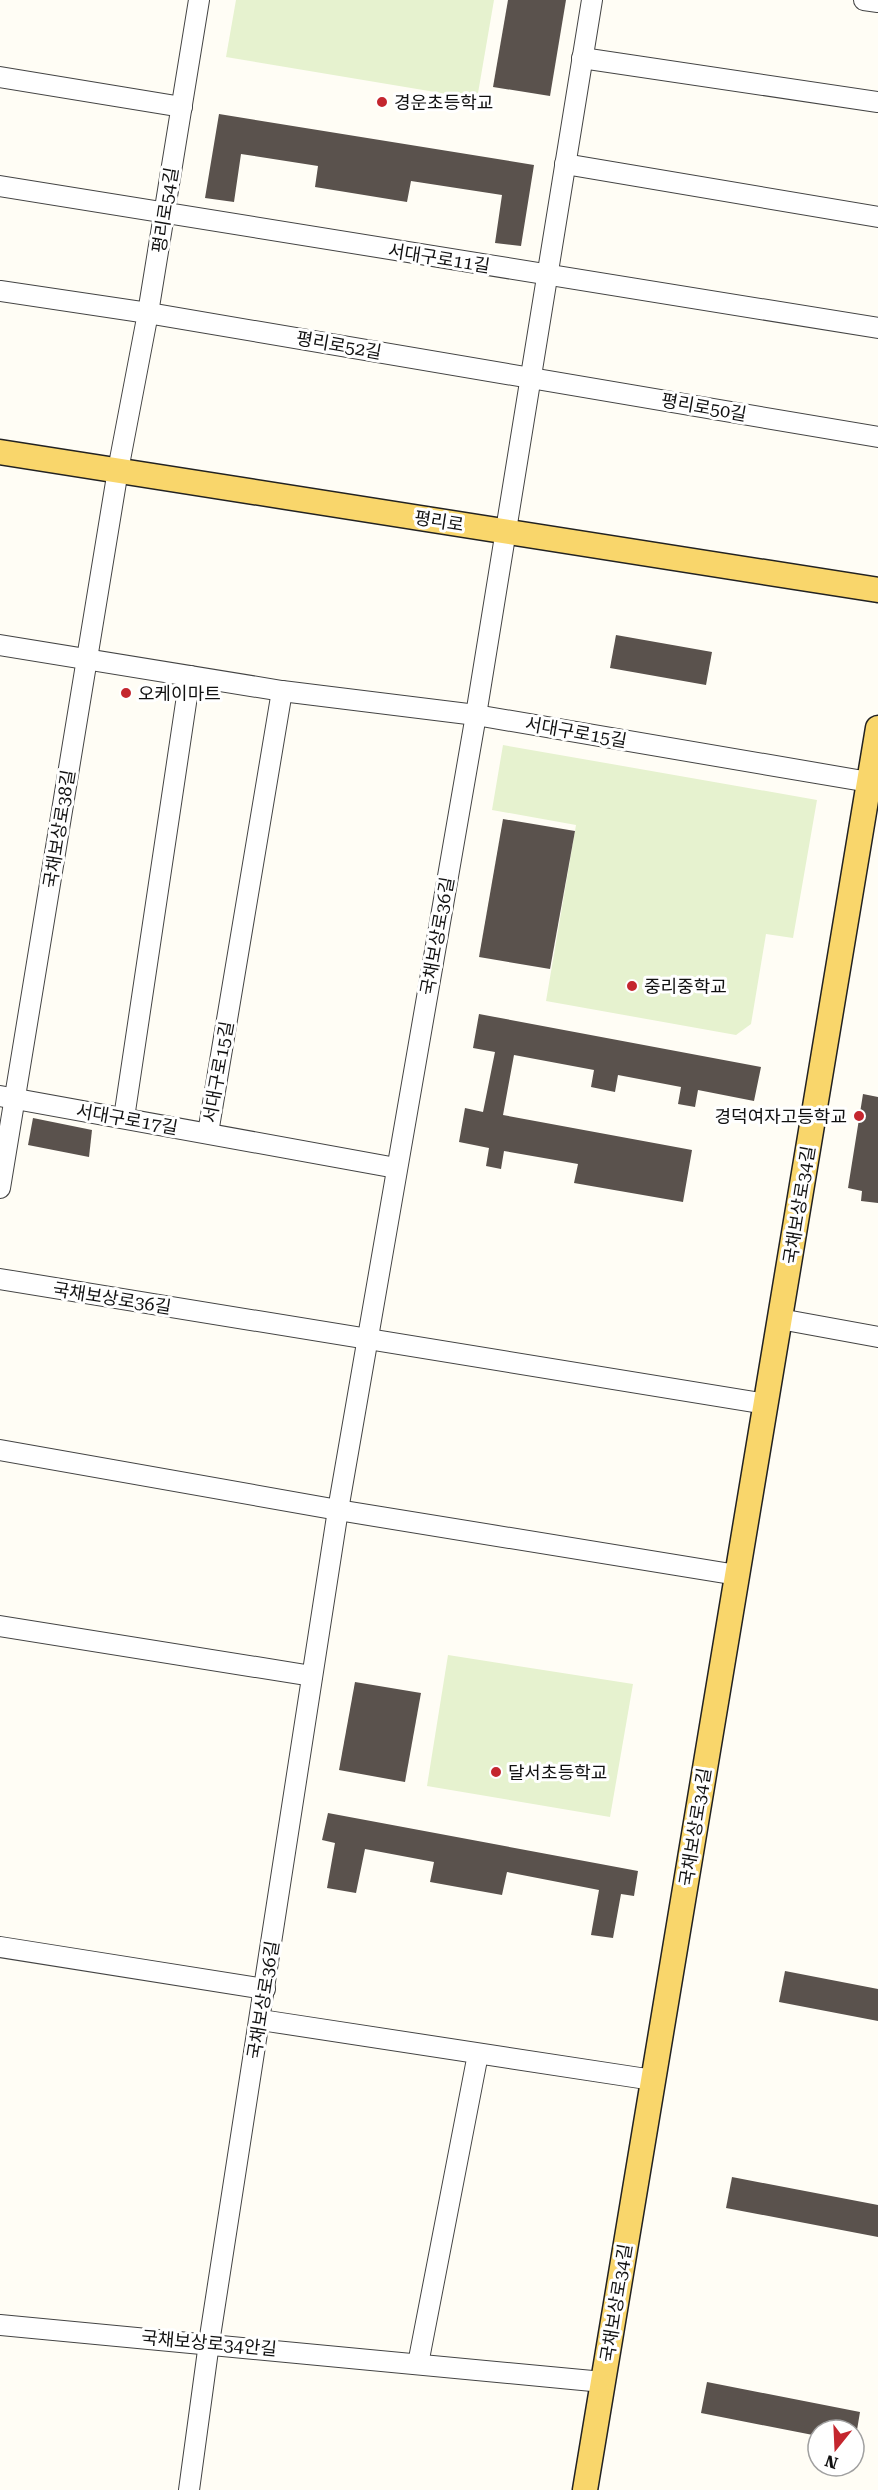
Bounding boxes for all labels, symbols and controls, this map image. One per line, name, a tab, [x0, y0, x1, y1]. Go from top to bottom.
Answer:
place label: 경운초등학교	[394, 92, 493, 113]
marker: 경운초등학교	[375, 95, 389, 109]
street label: 평리로54길	[148, 166, 182, 254]
street label: 서대구로11길	[387, 240, 491, 276]
street label: 평리로52길	[295, 327, 383, 363]
street label: 평리로50길	[660, 389, 748, 425]
street label: 평리로	[413, 507, 465, 535]
place label: 오케이마트	[138, 683, 221, 704]
marker: 오케이마트	[119, 686, 133, 700]
street label: 서대구로15길	[523, 713, 629, 751]
street label: 국채보상로38길	[39, 768, 79, 890]
street label: 국채보상로36길	[416, 875, 458, 997]
place label: 중리중학교	[644, 976, 727, 997]
marker: 중리중학교	[625, 979, 639, 993]
street label: 서대구로15길	[199, 1019, 237, 1125]
street label: 서대구로17길	[74, 1100, 180, 1138]
place label: 경덕여자고등학교	[715, 1106, 847, 1127]
marker: 경덕여자고등학교	[852, 1109, 866, 1123]
street label: 국채보상로34길	[779, 1144, 819, 1266]
street label: 국채보상로36길	[51, 1278, 173, 1318]
place label: 달서초등학교	[508, 1762, 607, 1783]
marker: 달서초등학교	[489, 1765, 503, 1779]
street label: 국채보상로34길	[675, 1766, 715, 1888]
street label: 국채보상로36길	[243, 1939, 283, 2061]
street label: 국채보상로34길	[596, 2242, 636, 2364]
street label: 국채보상로34안길	[140, 2327, 278, 2359]
north arrow	[806, 2418, 866, 2478]
text: N	[823, 2451, 840, 2473]

